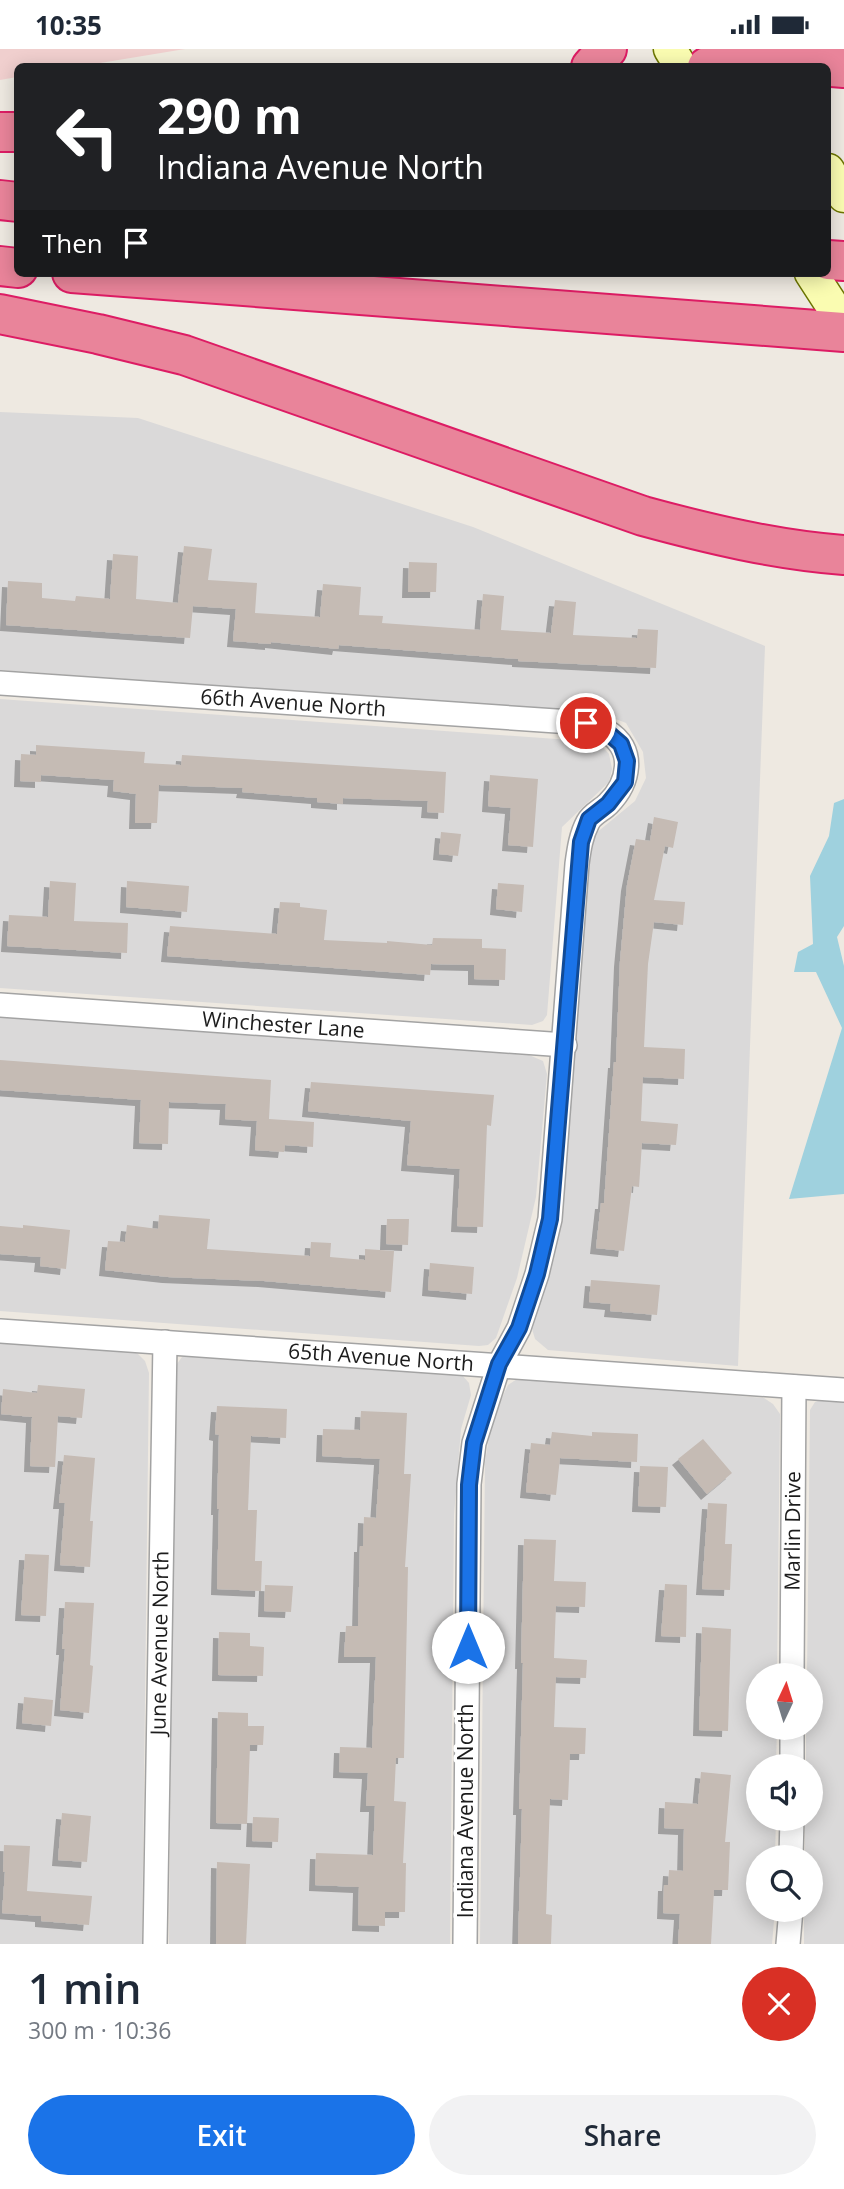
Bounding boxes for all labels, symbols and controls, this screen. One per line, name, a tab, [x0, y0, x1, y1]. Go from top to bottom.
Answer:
text: 10:35	[35, 7, 102, 43]
text: 290 m	[157, 82, 302, 148]
icon: left	[42, 91, 133, 182]
text: Indiana Avenue North	[157, 145, 484, 188]
icon: arrive	[117, 224, 155, 262]
text: Then	[42, 225, 103, 261]
street label: 66th Avenue North	[200, 682, 387, 722]
pin	[556, 693, 616, 753]
icon: arrive	[567, 704, 605, 742]
street label: Winchester Lane	[201, 1004, 366, 1044]
street label: 65th Avenue North	[287, 1336, 475, 1377]
street label: Marlin Drive	[778, 1471, 806, 1591]
street label: June Avenue North	[143, 1550, 175, 1738]
position arrow	[431, 1610, 505, 1684]
north arrow	[746, 1663, 822, 1739]
map controls	[746, 1663, 823, 1922]
street label: Indiana Avenue North	[451, 1704, 479, 1918]
button: sound	[746, 1754, 823, 1831]
button: search	[746, 1845, 823, 1922]
text: 1 min	[28, 1959, 141, 2016]
button: close	[742, 1967, 816, 2041]
text: 300 m · 10:36	[28, 2014, 171, 2046]
button: Exit	[28, 2095, 415, 2175]
button: Share	[429, 2095, 816, 2175]

